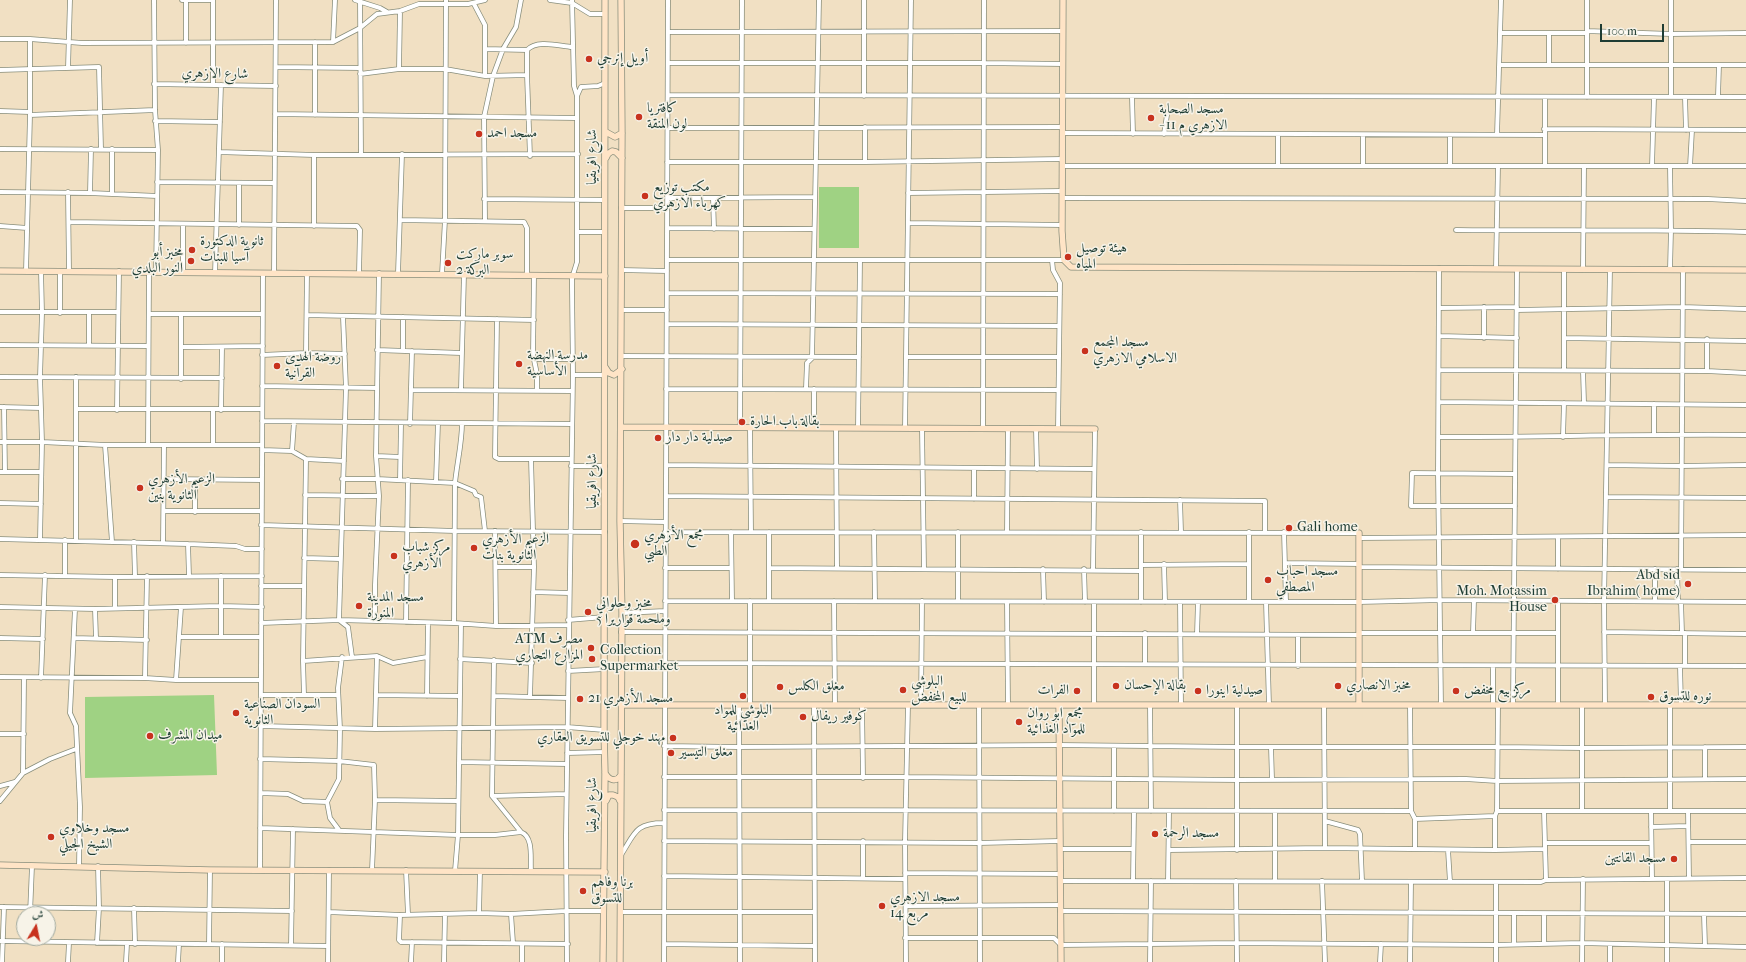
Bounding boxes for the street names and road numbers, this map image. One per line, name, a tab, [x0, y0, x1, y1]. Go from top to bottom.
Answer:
street label: شارع الازهري	[181, 65, 249, 83]
street label: شارع افريقيا	[585, 129, 601, 185]
street label: شارع افريقيا	[585, 453, 601, 509]
street label: شارع افريقيا	[585, 777, 601, 833]

